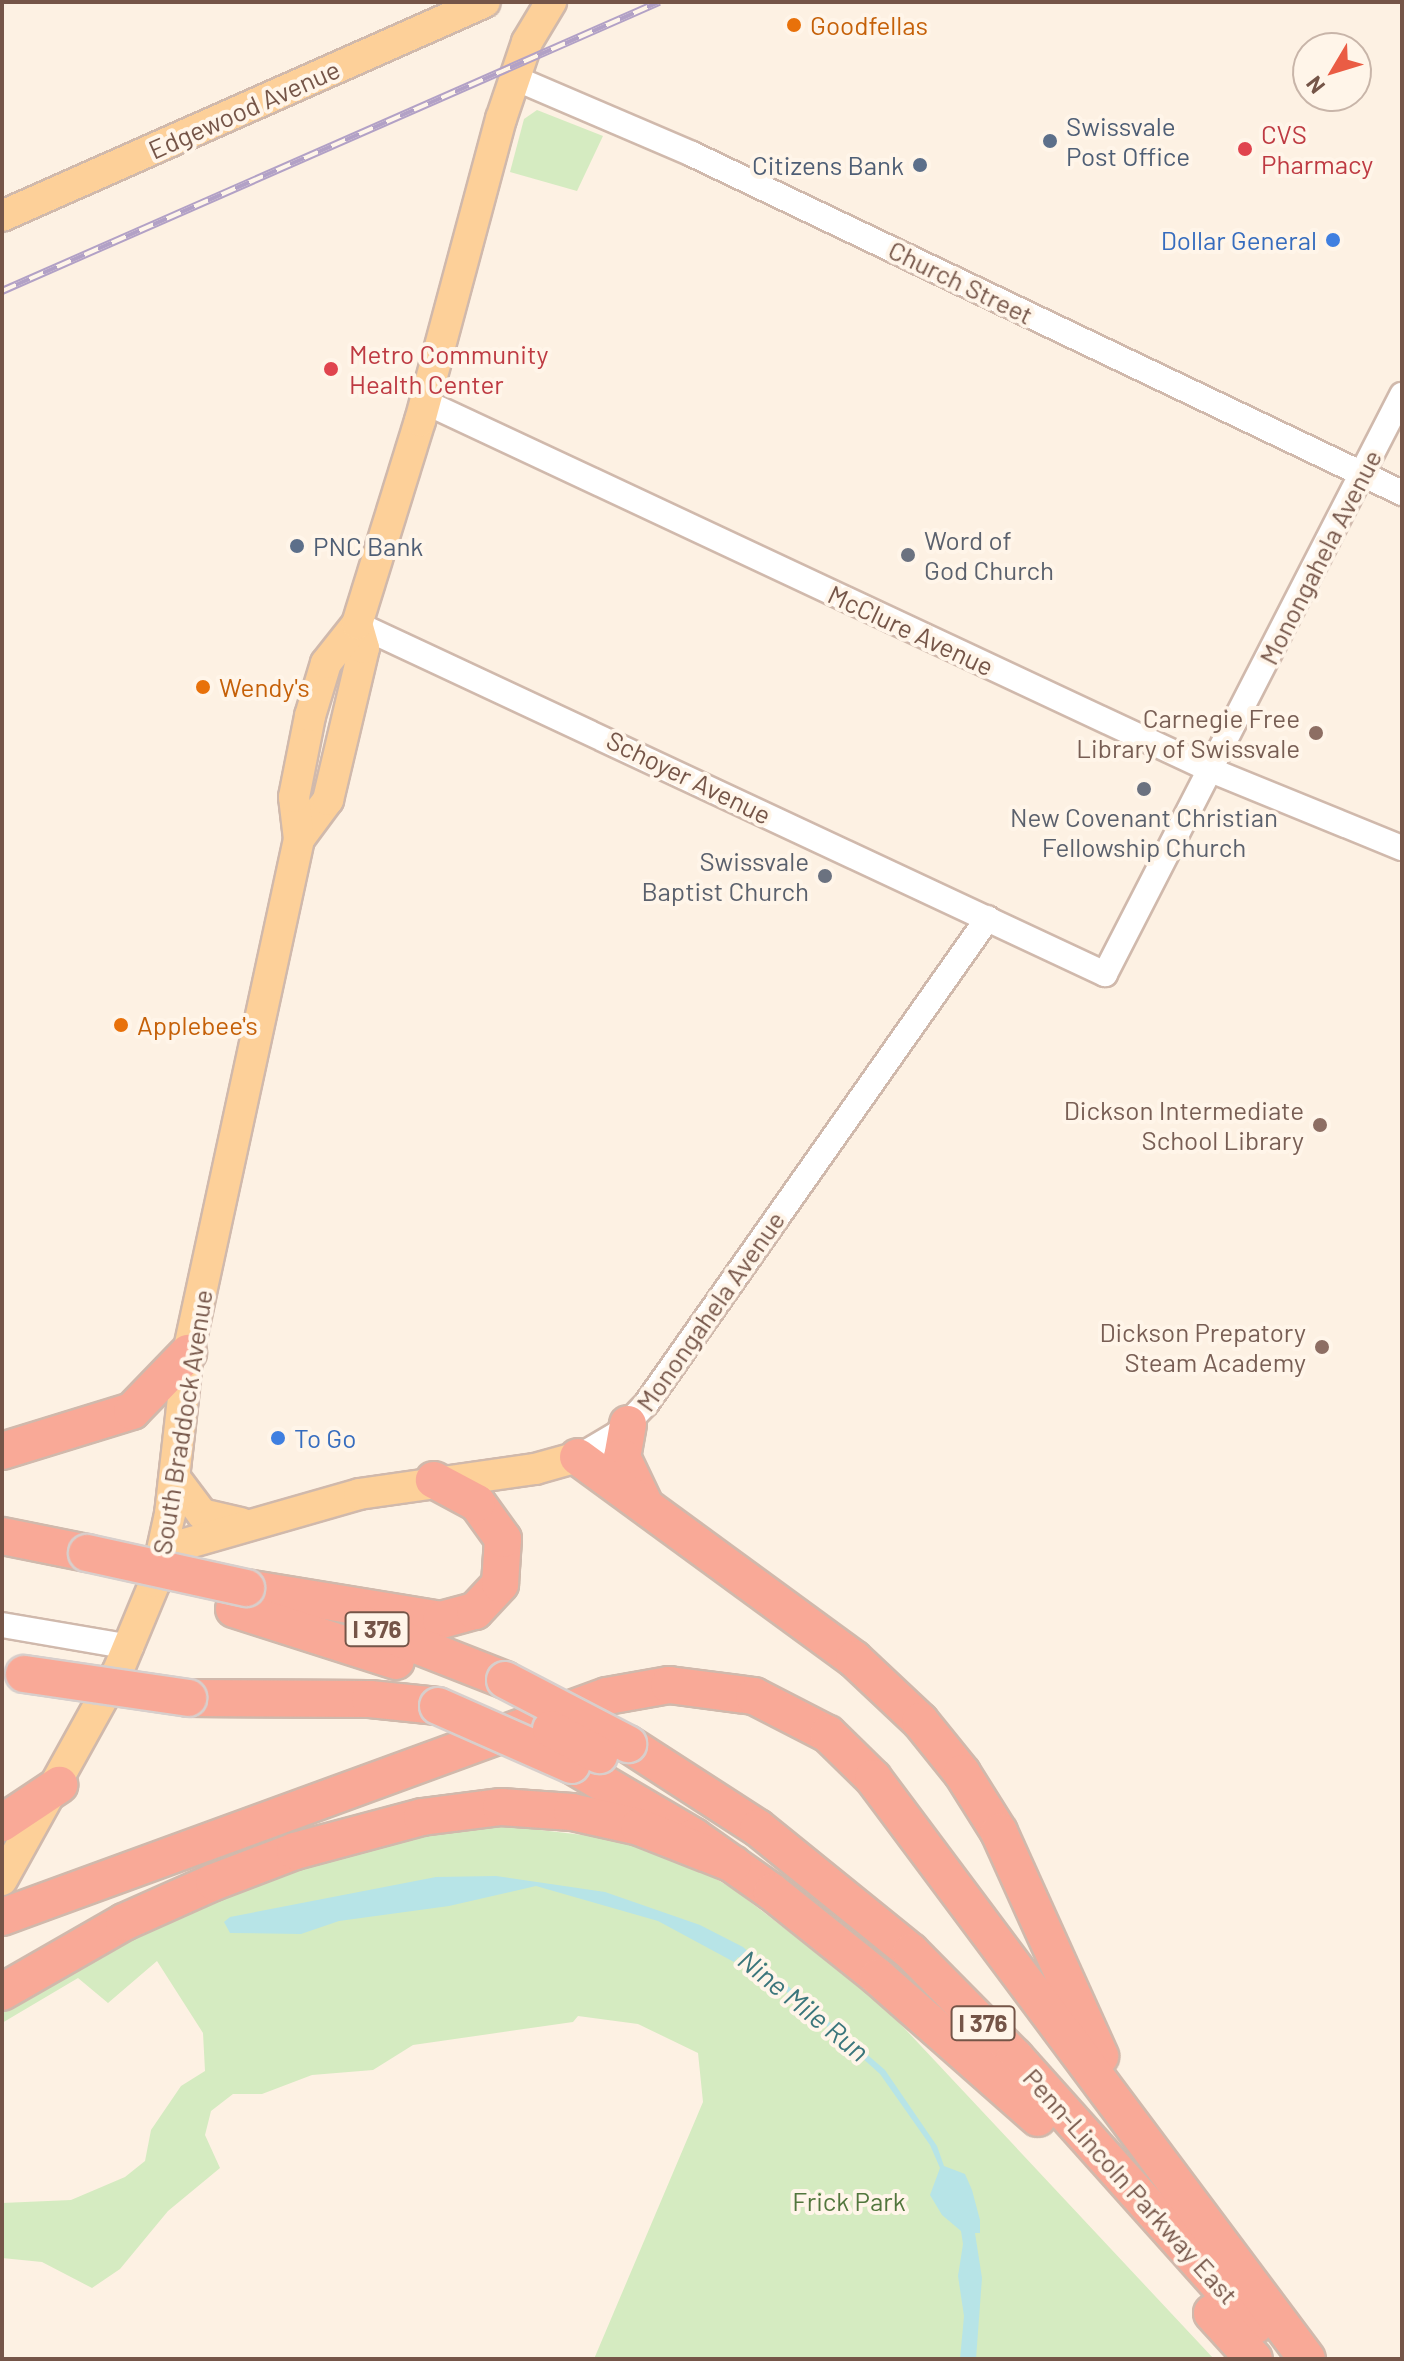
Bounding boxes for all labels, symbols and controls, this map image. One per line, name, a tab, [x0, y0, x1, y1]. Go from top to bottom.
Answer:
place label: Goodfellas	[810, 9, 928, 41]
marker: Goodfellas	[785, 16, 803, 34]
north arrow	[1292, 32, 1372, 112]
street label: Edgewood Avenue	[144, 53, 344, 165]
text: N	[1300, 72, 1329, 99]
place label: Swissvale Post Office	[1066, 110, 1190, 172]
place label: CVS Pharmacy	[1261, 118, 1373, 180]
marker: Swissvale Post Office	[1041, 132, 1059, 150]
marker: CVS Pharmacy	[1236, 140, 1254, 158]
place label: Citizens Bank	[752, 149, 904, 181]
marker: Citizens Bank	[911, 156, 929, 174]
place label: Dollar General	[1161, 224, 1317, 256]
marker: Dollar General	[1324, 231, 1342, 249]
street label: Church Street	[884, 234, 1038, 330]
place label: Metro Community Health Center	[349, 338, 548, 400]
marker: Metro Community Health Center	[320, 358, 342, 380]
street label: Monongahela Avenue	[1252, 444, 1388, 670]
place label: Word of God Church	[924, 524, 1054, 586]
place label: PNC Bank	[313, 530, 423, 562]
marker: PNC Bank	[288, 537, 306, 555]
marker: Word of God Church	[899, 546, 917, 564]
street label: McClure Avenue	[823, 578, 999, 682]
place label: Wendy's	[219, 671, 310, 703]
marker: Wendy's	[194, 678, 212, 696]
place label: Carnegie Free Library of Swissvale	[1076, 702, 1300, 764]
street label: Schoyer Avenue	[602, 724, 776, 830]
marker: Carnegie Free Library of Swissvale	[1307, 724, 1325, 742]
marker: New Covenant Christian Fellowship Church	[1135, 780, 1153, 798]
place label: New Covenant Christian Fellowship Church	[1010, 801, 1278, 862]
place label: Swissvale Baptist Church	[641, 845, 809, 906]
marker: Swissvale Baptist Church	[816, 867, 834, 885]
place label: Applebee's	[137, 1009, 258, 1041]
marker: Applebee's	[112, 1016, 130, 1034]
place label: Dickson Intermediate School Library	[1064, 1094, 1304, 1156]
marker: Dickson Intermediate School Library	[1311, 1116, 1329, 1134]
street label: Monongahela Avenue	[629, 1205, 791, 1417]
street label: South Braddock Avenue	[146, 1287, 218, 1557]
place label: Dickson Prepatory Steam Academy	[1099, 1316, 1306, 1378]
marker: Dickson Prepatory Steam Academy	[1313, 1338, 1331, 1356]
place label: To Go	[294, 1422, 356, 1454]
marker: To Go	[269, 1429, 287, 1447]
road number: I 376	[343, 1609, 411, 1649]
water label: Nine Mile Run	[732, 1942, 876, 2068]
road number: I 376	[949, 2003, 1017, 2043]
street label: Penn-Lincoln Parkway East	[1017, 2062, 1245, 2310]
park label: Frick Park	[792, 2185, 906, 2217]

